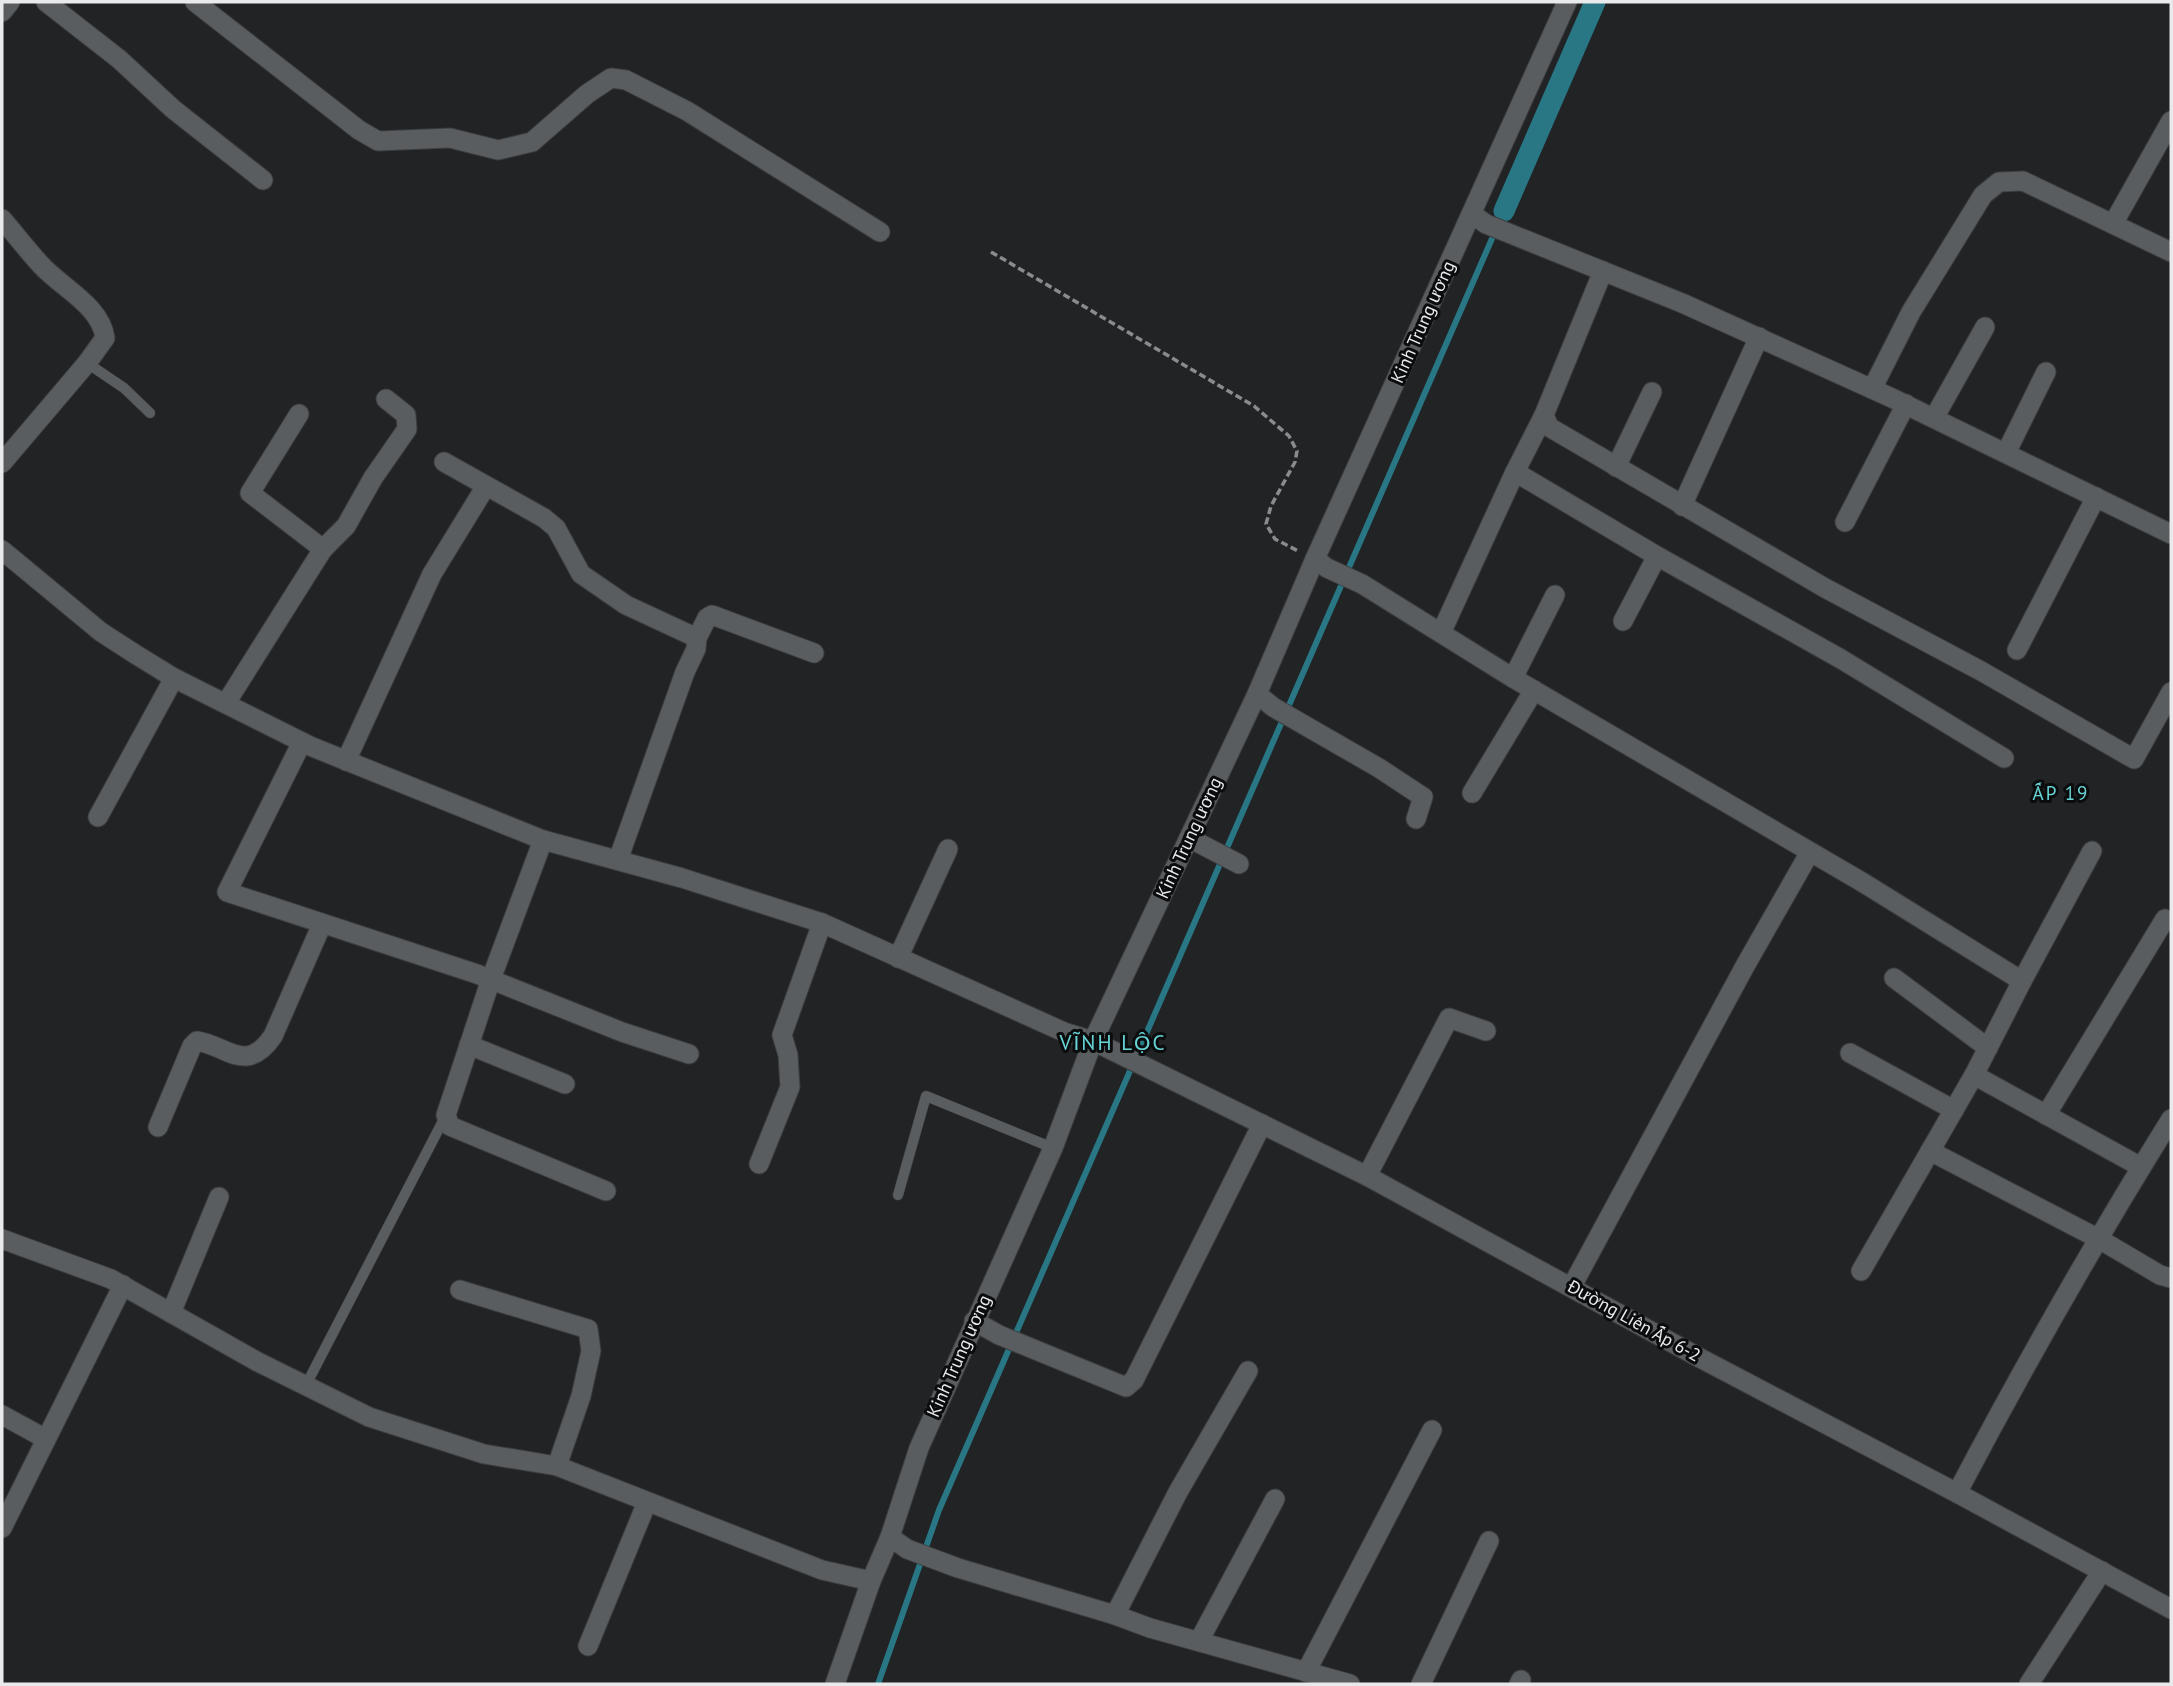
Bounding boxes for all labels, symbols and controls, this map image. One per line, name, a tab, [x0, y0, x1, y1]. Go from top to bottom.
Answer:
street label: Kinh Trung ương	[1385, 257, 1460, 386]
street label: Kinh Trung ương	[1150, 773, 1227, 902]
district label: ẤP 19	[2033, 781, 2089, 805]
district label: VĨNH LỘC	[1059, 1029, 1166, 1056]
street label: Đường Liên Ấp 6-2	[1563, 1274, 1705, 1367]
street label: Kinh Trung ương	[921, 1291, 996, 1420]

